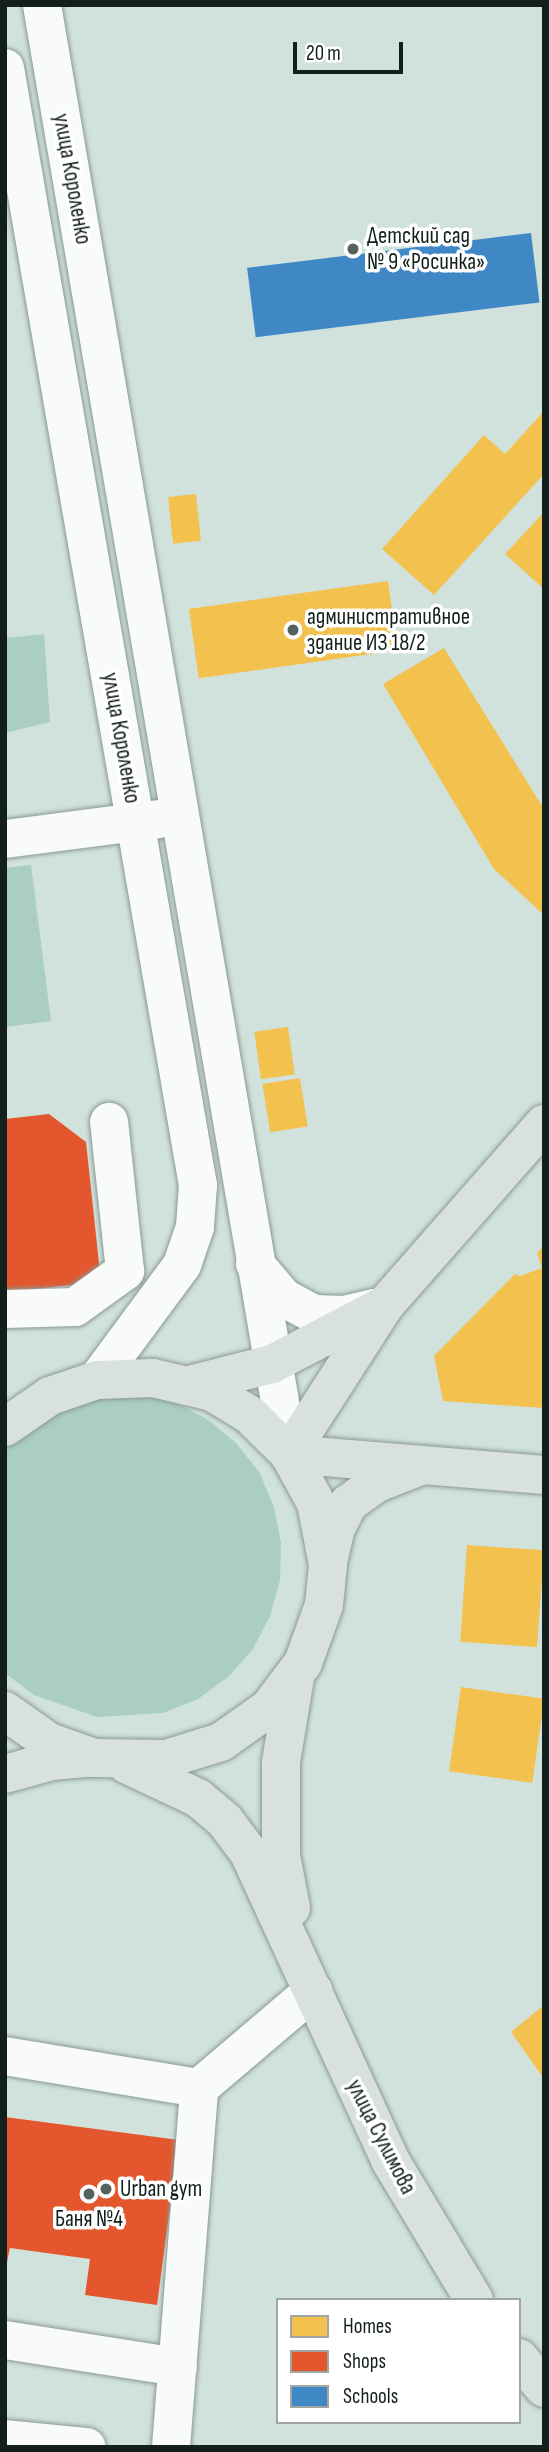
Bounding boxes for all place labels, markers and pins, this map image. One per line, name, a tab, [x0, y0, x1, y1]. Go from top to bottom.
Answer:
place label: Детский сад № 9 «Росинка»	[367, 222, 485, 276]
marker: Детский сад № 9 «Росинка»	[345, 241, 361, 257]
place label: административное здание ИЗ 18/2	[307, 603, 470, 657]
marker: административное здание ИЗ 18/2	[285, 622, 301, 638]
place label: Urban gym	[120, 2175, 202, 2203]
marker: Urban gym	[98, 2181, 114, 2197]
marker: Баня №4	[81, 2186, 97, 2202]
place label: Баня №4	[55, 2205, 123, 2233]

